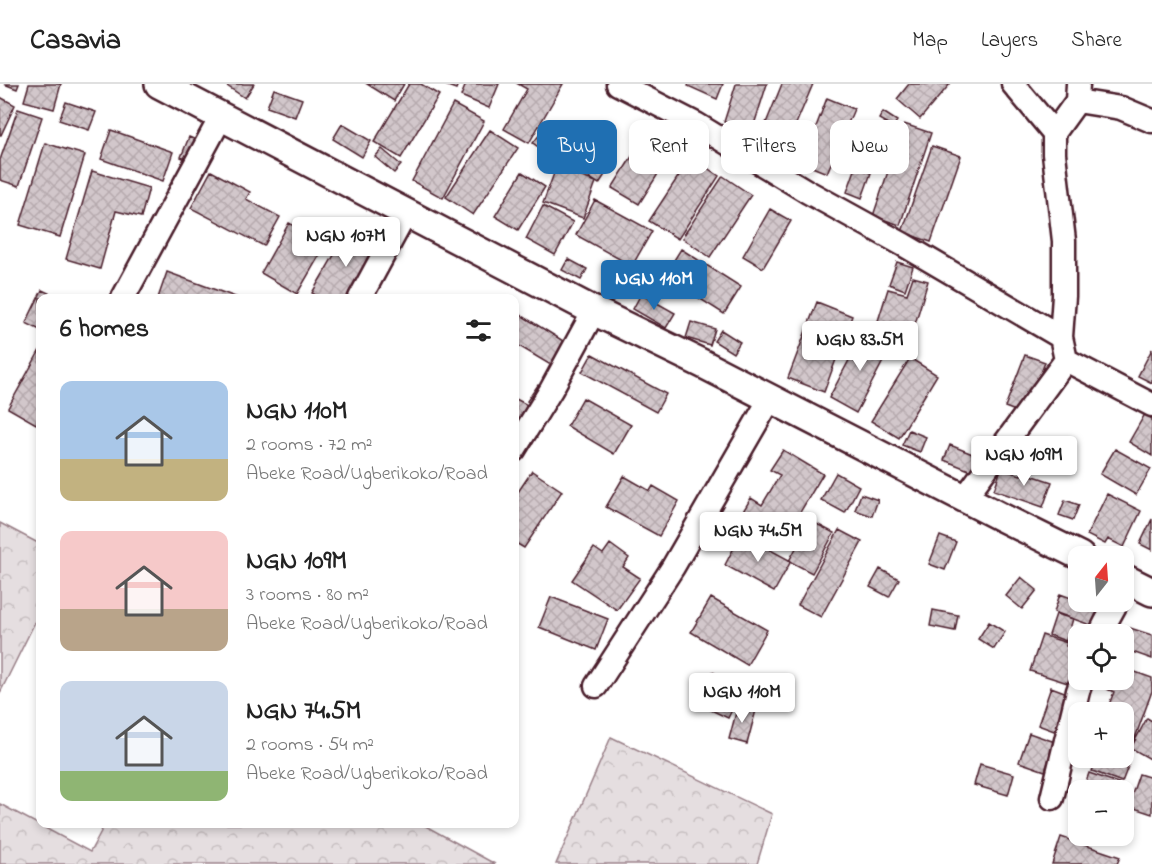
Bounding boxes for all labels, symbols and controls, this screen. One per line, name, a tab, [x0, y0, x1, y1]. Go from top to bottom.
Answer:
text: Casavia	[30, 21, 121, 62]
text: Map	[912, 26, 948, 56]
text: Layers	[981, 26, 1038, 56]
text: Share	[1071, 26, 1122, 56]
chip: Buy	[537, 120, 617, 174]
chip: Rent	[629, 120, 709, 174]
chip: Filters	[721, 120, 818, 174]
chip: New	[830, 120, 909, 174]
pin: NGN 107M	[284, 217, 408, 268]
text: NGN 107M	[306, 222, 386, 251]
pin: NGN 110M	[592, 260, 716, 311]
text: NGN 110M	[615, 265, 693, 294]
text: 6 homes	[60, 311, 149, 349]
icon: filters	[462, 314, 495, 347]
pin: NGN 83.5M	[791, 321, 929, 372]
text: NGN 83.5M	[816, 326, 904, 355]
text: NGN 110M	[246, 393, 347, 431]
icon: home	[108, 405, 180, 477]
text: 2 rooms · 72 m²	[246, 431, 373, 460]
pin: NGN 109M	[962, 436, 1086, 487]
text: NGN 109M	[985, 441, 1063, 470]
text: Abeke Road/Ugberikoko/Road	[246, 460, 488, 489]
pin: NGN 74.5M	[689, 512, 827, 563]
text: NGN 74.5M	[714, 517, 802, 546]
text: NGN 109M	[246, 543, 347, 581]
north arrow	[1068, 546, 1134, 612]
map controls	[1068, 546, 1134, 846]
icon: home	[108, 555, 180, 627]
text: 3 rooms · 80 m²	[246, 581, 369, 610]
text: Abeke Road/Ugberikoko/Road	[246, 610, 488, 639]
button: locate	[1068, 624, 1134, 690]
pin: NGN 110M	[680, 673, 804, 724]
text: NGN 110M	[703, 678, 781, 707]
text: NGN 74.5M	[246, 693, 361, 731]
button: +	[1068, 702, 1134, 768]
icon: home	[108, 705, 180, 777]
text: 2 rooms · 54 m²	[246, 731, 374, 760]
text: Abeke Road/Ugberikoko/Road	[246, 760, 488, 789]
button: −	[1068, 780, 1134, 846]

